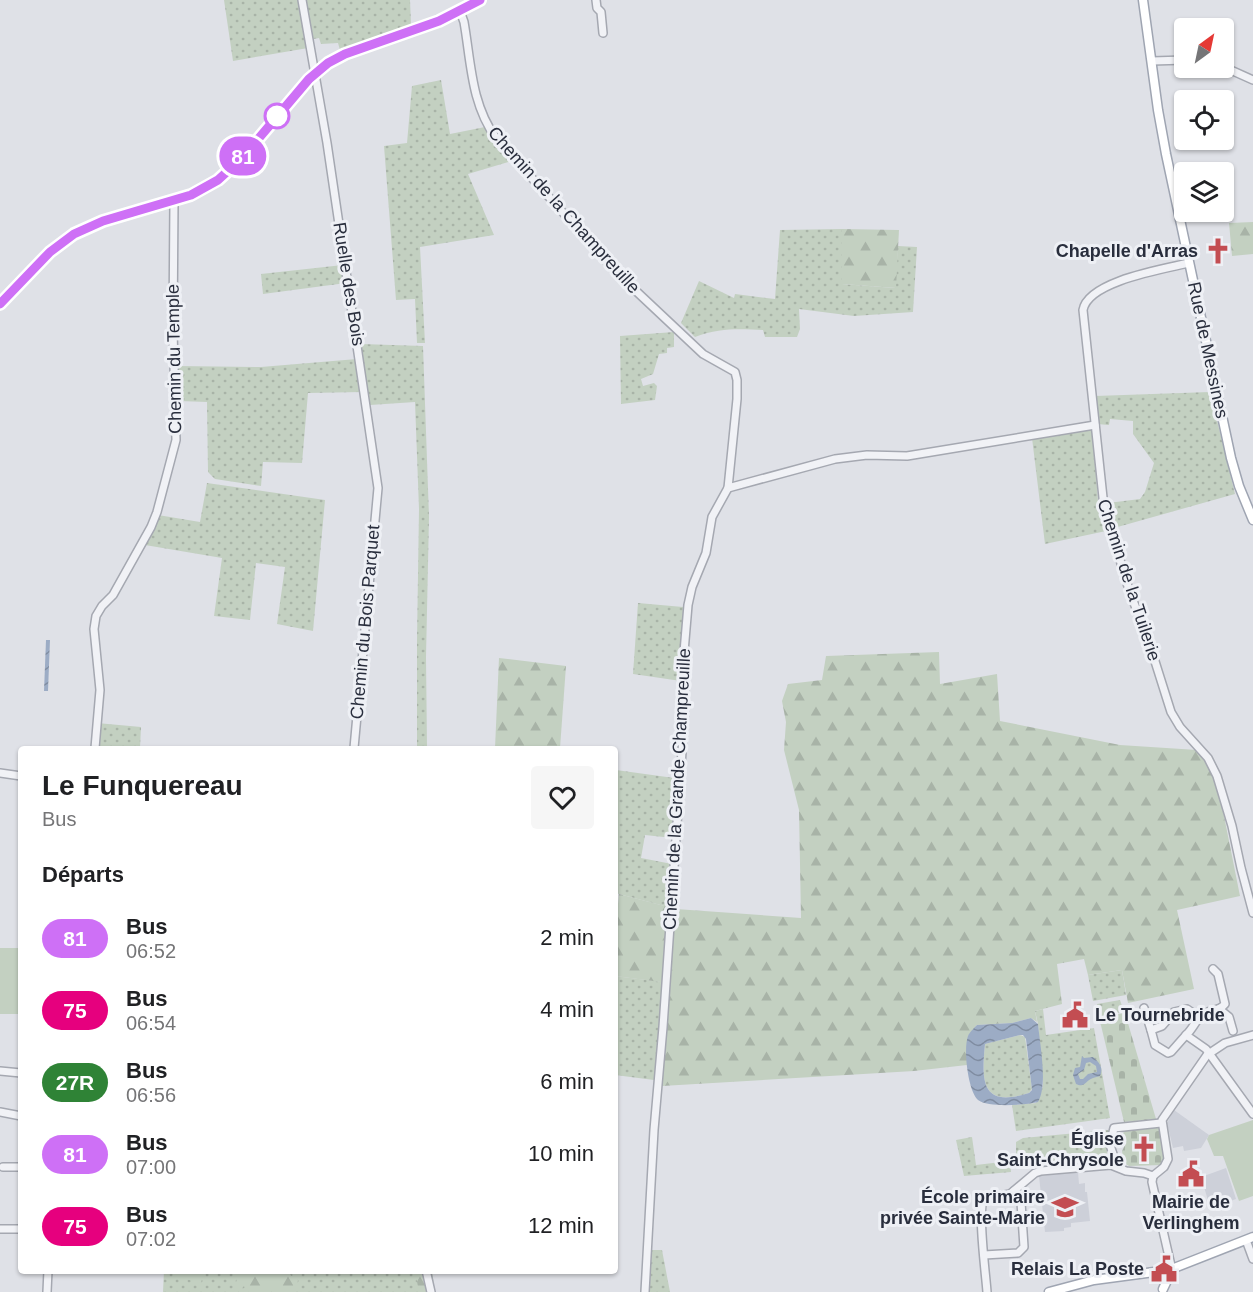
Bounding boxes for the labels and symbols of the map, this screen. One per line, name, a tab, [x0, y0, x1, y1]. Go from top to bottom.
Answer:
north arrow	[1174, 18, 1234, 78]
unlabelled marker	[264, 103, 290, 129]
street label: Chemin de la Champreuille	[484, 123, 644, 297]
line badge: 81	[216, 136, 270, 176]
street label: Ruelle des Bois	[329, 221, 369, 347]
church icon: Chapelle d'Arras	[1203, 236, 1233, 266]
place label: Chapelle d'Arras	[1056, 241, 1198, 261]
street label: Rue de Messines	[1184, 280, 1232, 420]
street label: Chemin du Temple	[163, 284, 185, 434]
street label: Chemin de la Tuilerie	[1093, 497, 1165, 663]
street label: Chemin du Bois Parquet	[347, 524, 383, 720]
street label: Chemin de la Grande Champreuille	[660, 648, 694, 930]
public building icon: Le Tournebride	[1060, 1000, 1090, 1030]
place label: Le Tournebride	[1095, 1005, 1225, 1025]
place label: Église Saint-Chrysole	[997, 1128, 1124, 1170]
church icon: Église Saint-Chrysole	[1129, 1134, 1159, 1164]
public building icon: Mairie de Verlinghem	[1176, 1159, 1206, 1189]
place label: École primaire privée Sainte-Marie	[880, 1186, 1045, 1228]
school or university icon: École primaire privée Sainte-Marie	[1050, 1192, 1080, 1222]
place label: Mairie de Verlinghem	[1142, 1192, 1240, 1233]
public building icon: Relais La Poste	[1149, 1254, 1179, 1284]
place label: Relais La Poste	[1011, 1259, 1144, 1279]

